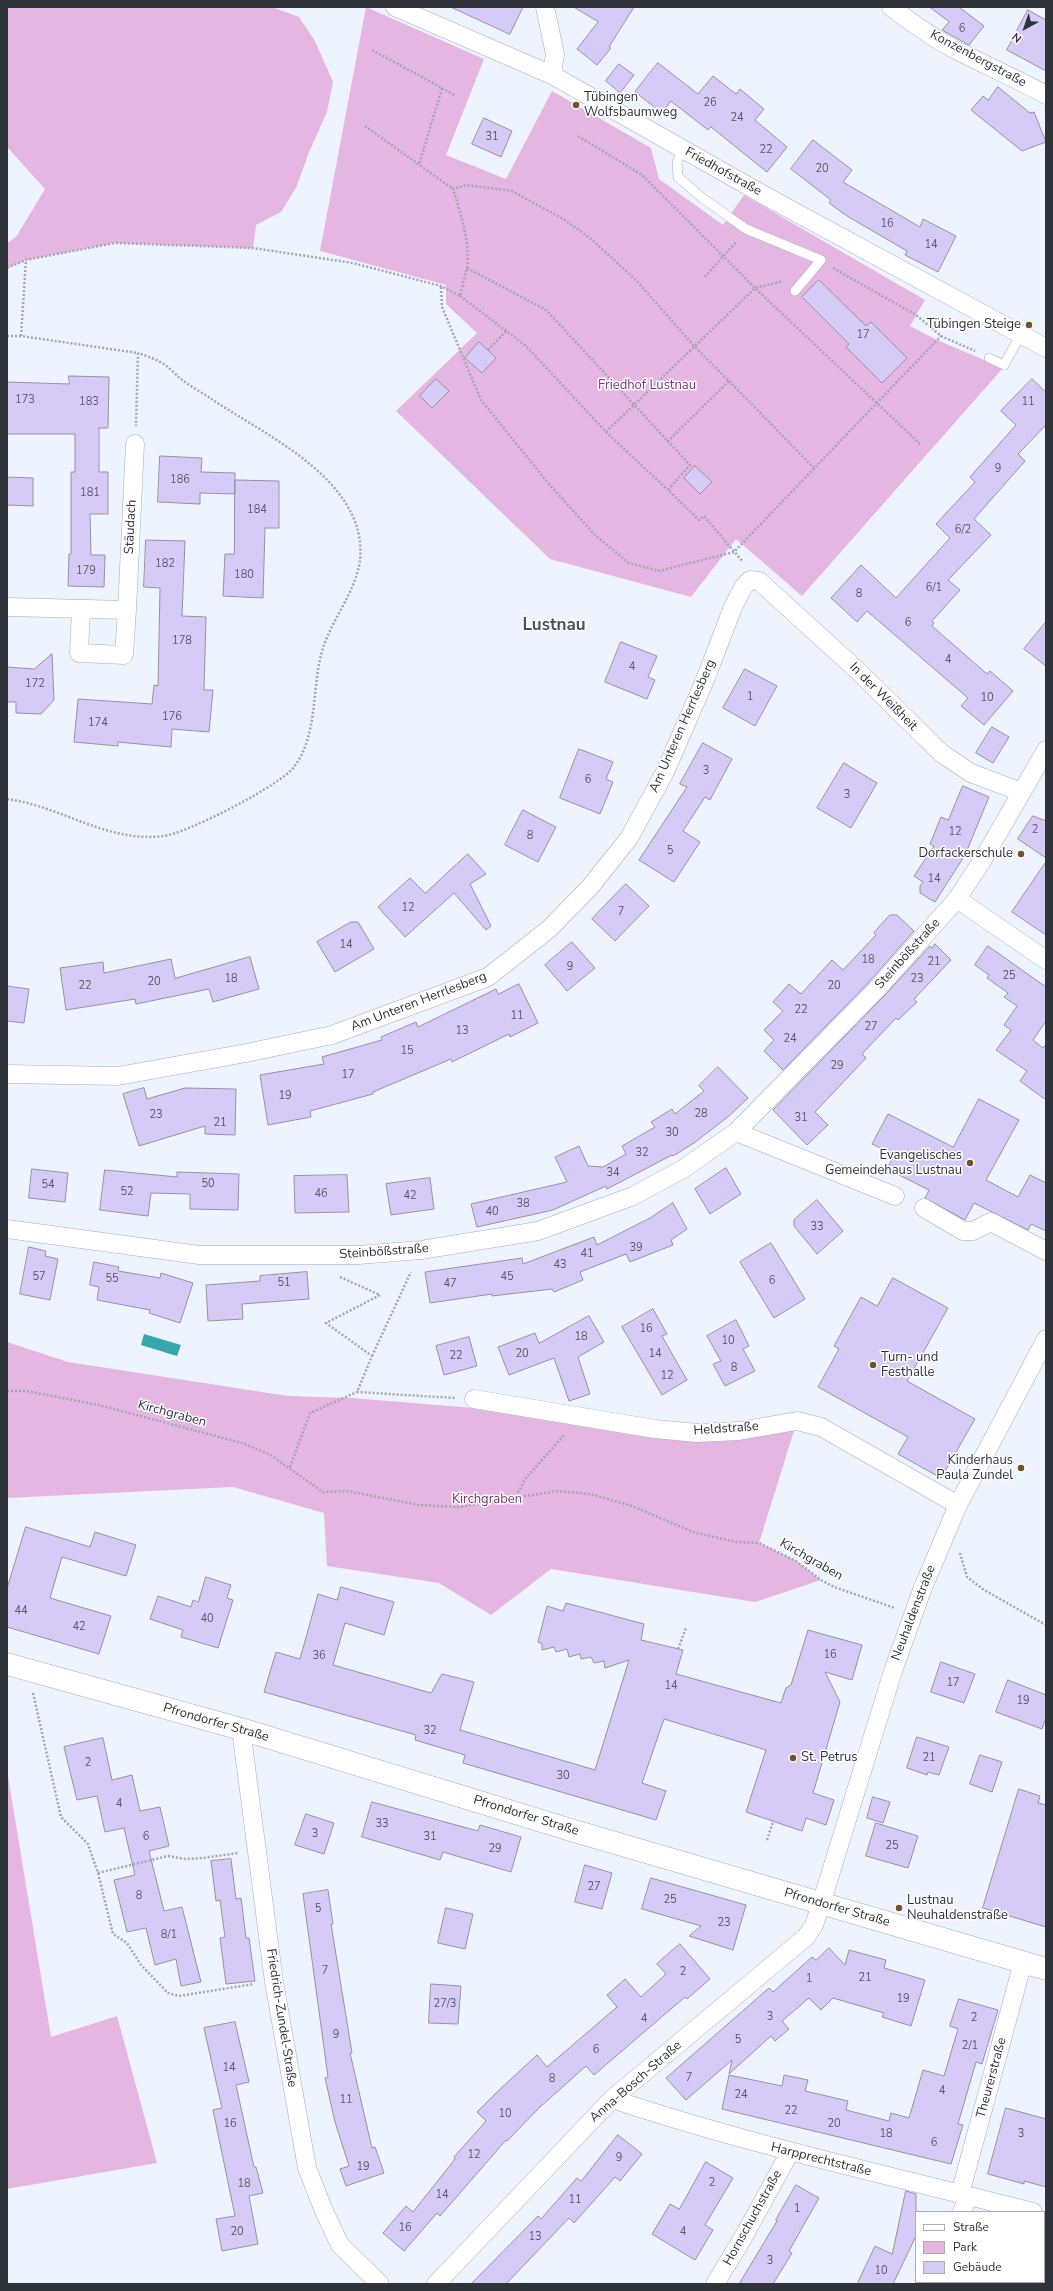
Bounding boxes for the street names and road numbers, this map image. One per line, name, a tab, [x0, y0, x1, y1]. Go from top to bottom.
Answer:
street label: Konzenbergstraße	[927, 27, 1029, 91]
street label: Friedhofstraße	[682, 145, 764, 199]
street label: Stäudach	[122, 499, 140, 555]
street label: Am Unteren Herrlesberg	[647, 657, 719, 795]
street label: In der Weißheit	[846, 660, 920, 734]
street label: Steinbößstraße	[872, 915, 944, 993]
street label: Am Unteren Herrlesberg	[349, 969, 489, 1035]
street label: Steinbößstraße	[339, 1241, 429, 1263]
street label: Kirchgraben	[136, 1397, 208, 1431]
street label: Heldstraße	[693, 1419, 759, 1439]
street label: Kirchgraben	[777, 1536, 845, 1584]
street label: Neuhaldenstraße	[889, 1563, 939, 1663]
street label: Pfrondorfer Straße	[161, 1700, 271, 1746]
street label: Pfrondorfer Straße	[471, 1793, 581, 1839]
street label: Pfrondorfer Straße	[782, 1885, 892, 1931]
street label: Friedrich-Zundel-Straße	[262, 1947, 300, 2089]
street label: Theurerstraße	[974, 2036, 1010, 2120]
street label: Anna-Bosch-Straße	[587, 2038, 685, 2126]
street label: Harpprechtstraße	[769, 2140, 873, 2180]
street label: Hornschuchstraße	[720, 2168, 786, 2268]

